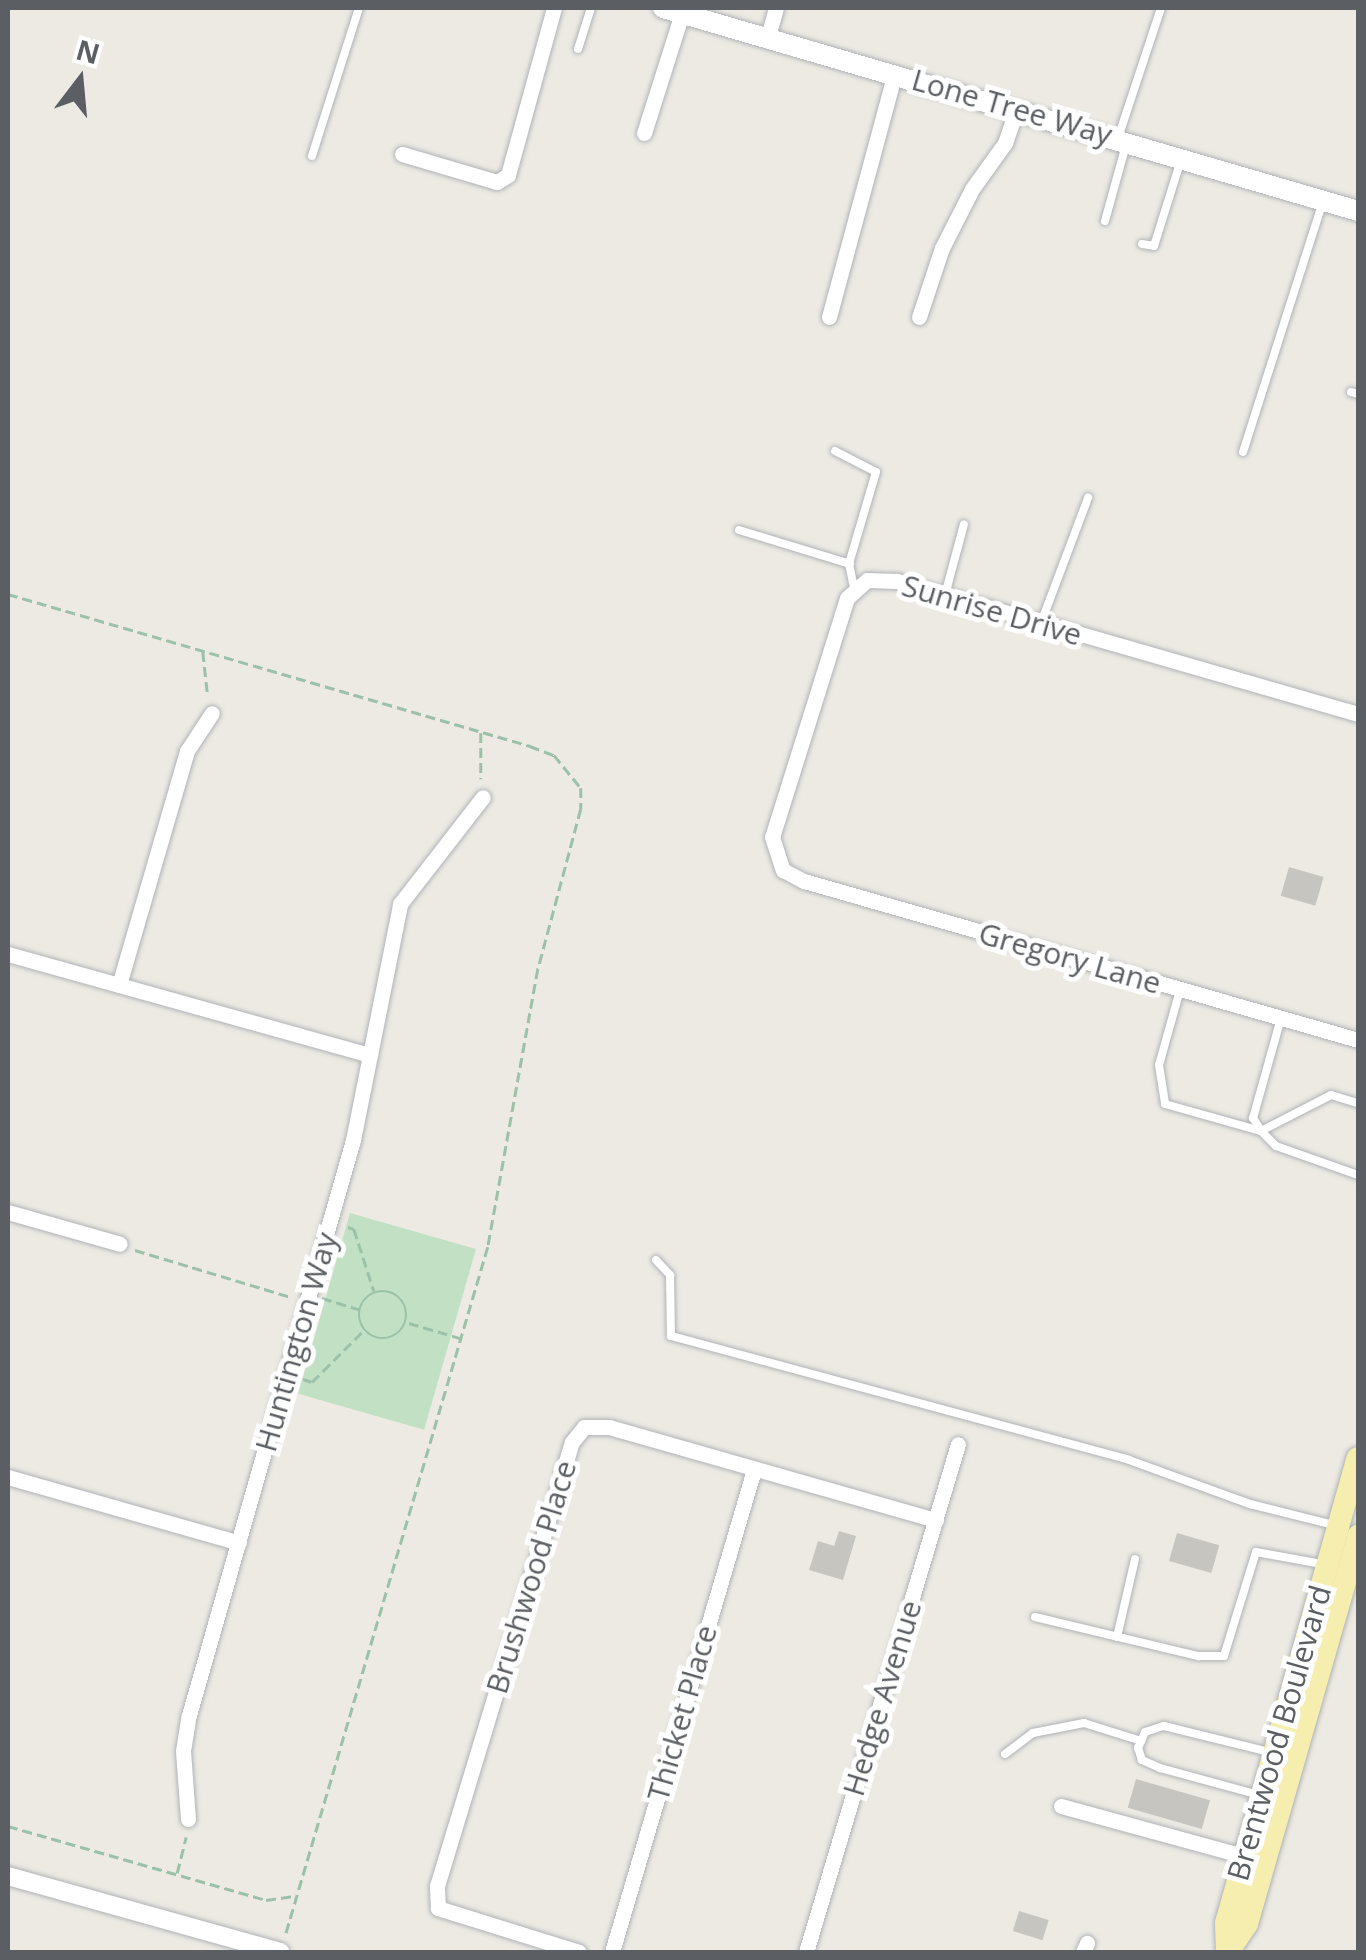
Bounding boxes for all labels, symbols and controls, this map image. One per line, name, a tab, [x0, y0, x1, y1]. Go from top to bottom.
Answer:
north arrow	[30, 30, 130, 130]
text: N	[72, 30, 104, 73]
street label: Lone Tree Way	[908, 61, 1116, 153]
street label: Sunrise Drive	[898, 567, 1086, 653]
street label: Gregory Lane	[975, 915, 1165, 1001]
street label: Huntington Way	[248, 1228, 344, 1456]
street label: Brushwood Place	[478, 1456, 584, 1698]
street label: Brentwood Boulevard	[1220, 1581, 1338, 1885]
street label: Hedge Avenue	[835, 1596, 929, 1800]
street label: Thicket Place	[640, 1621, 724, 1805]

